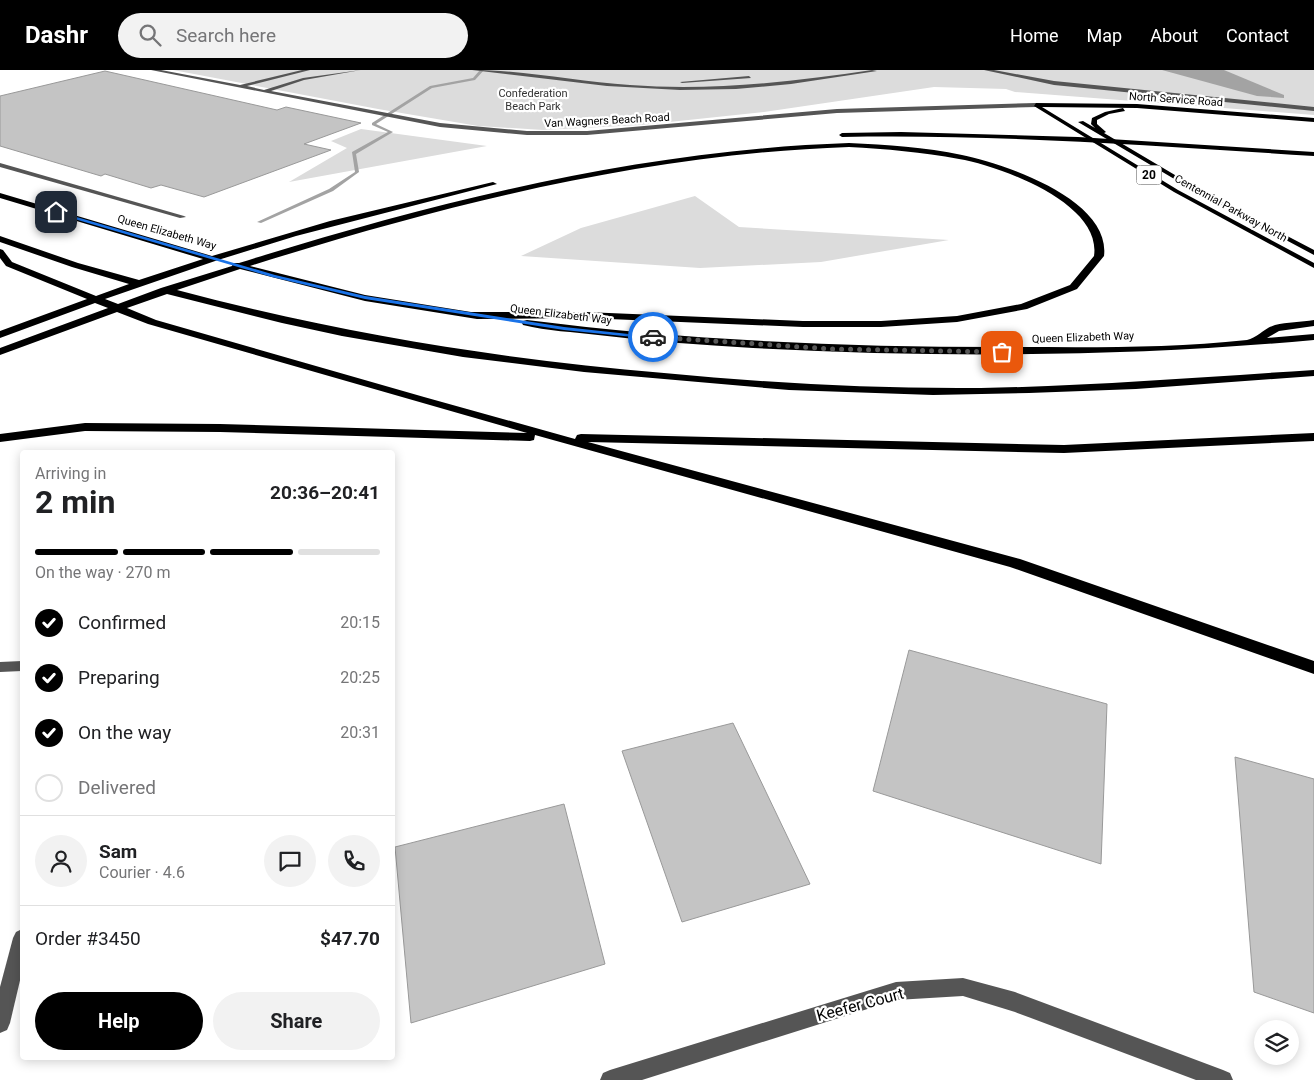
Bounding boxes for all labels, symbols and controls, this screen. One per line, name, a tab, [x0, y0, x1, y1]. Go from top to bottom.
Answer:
search box	[118, 13, 468, 58]
text: Dashr	[25, 21, 88, 49]
icon: search	[136, 21, 164, 49]
text: Search here	[176, 24, 276, 47]
text: Home	[1010, 25, 1059, 46]
text: Map	[1087, 25, 1122, 46]
text: About	[1150, 25, 1198, 46]
text: Contact	[1226, 25, 1289, 46]
park label: Confederation Beach Park	[498, 87, 568, 113]
street label: North Service Road	[1128, 90, 1223, 109]
street label: Van Wagners Beach Road	[544, 111, 670, 130]
road number: 20	[1136, 166, 1162, 184]
street label: Centennial Parkway North	[1172, 172, 1289, 245]
pin	[35, 191, 77, 233]
icon: home	[42, 198, 70, 226]
street label: Queen Elizabeth Way	[116, 212, 219, 253]
street label: Queen Elizabeth Way	[509, 302, 613, 327]
courier	[628, 312, 678, 362]
icon: car	[639, 323, 667, 351]
street label: Queen Elizabeth Way	[1032, 329, 1135, 346]
pin	[981, 331, 1023, 373]
icon: bag	[988, 338, 1016, 366]
text: Arriving in	[35, 464, 106, 483]
text: 20:36–20:41	[270, 481, 380, 504]
text: 2 min	[35, 483, 115, 521]
text: On the way · 270 m	[35, 563, 171, 582]
icon: check	[35, 609, 63, 637]
text: Confirmed	[78, 611, 166, 634]
text: 20:15	[340, 613, 380, 632]
icon: check	[35, 664, 63, 692]
text: Preparing	[78, 666, 160, 689]
text: 20:25	[340, 668, 380, 687]
icon: check	[35, 719, 63, 747]
text: On the way	[78, 721, 171, 744]
text: 20:31	[340, 723, 380, 742]
text: Delivered	[78, 776, 156, 799]
button: person	[35, 835, 87, 887]
button: chat	[264, 835, 316, 887]
button: phone	[328, 835, 380, 887]
text: Sam	[99, 840, 137, 863]
text: Courier · 4.6	[99, 863, 185, 882]
text: Order #3450	[35, 927, 141, 950]
text: $47.70	[320, 927, 380, 950]
street label: Keefer Court	[814, 984, 906, 1025]
button: Help	[35, 992, 203, 1050]
button: Share	[213, 992, 380, 1050]
map controls	[1254, 1020, 1299, 1065]
button: layers	[1254, 1020, 1299, 1065]

